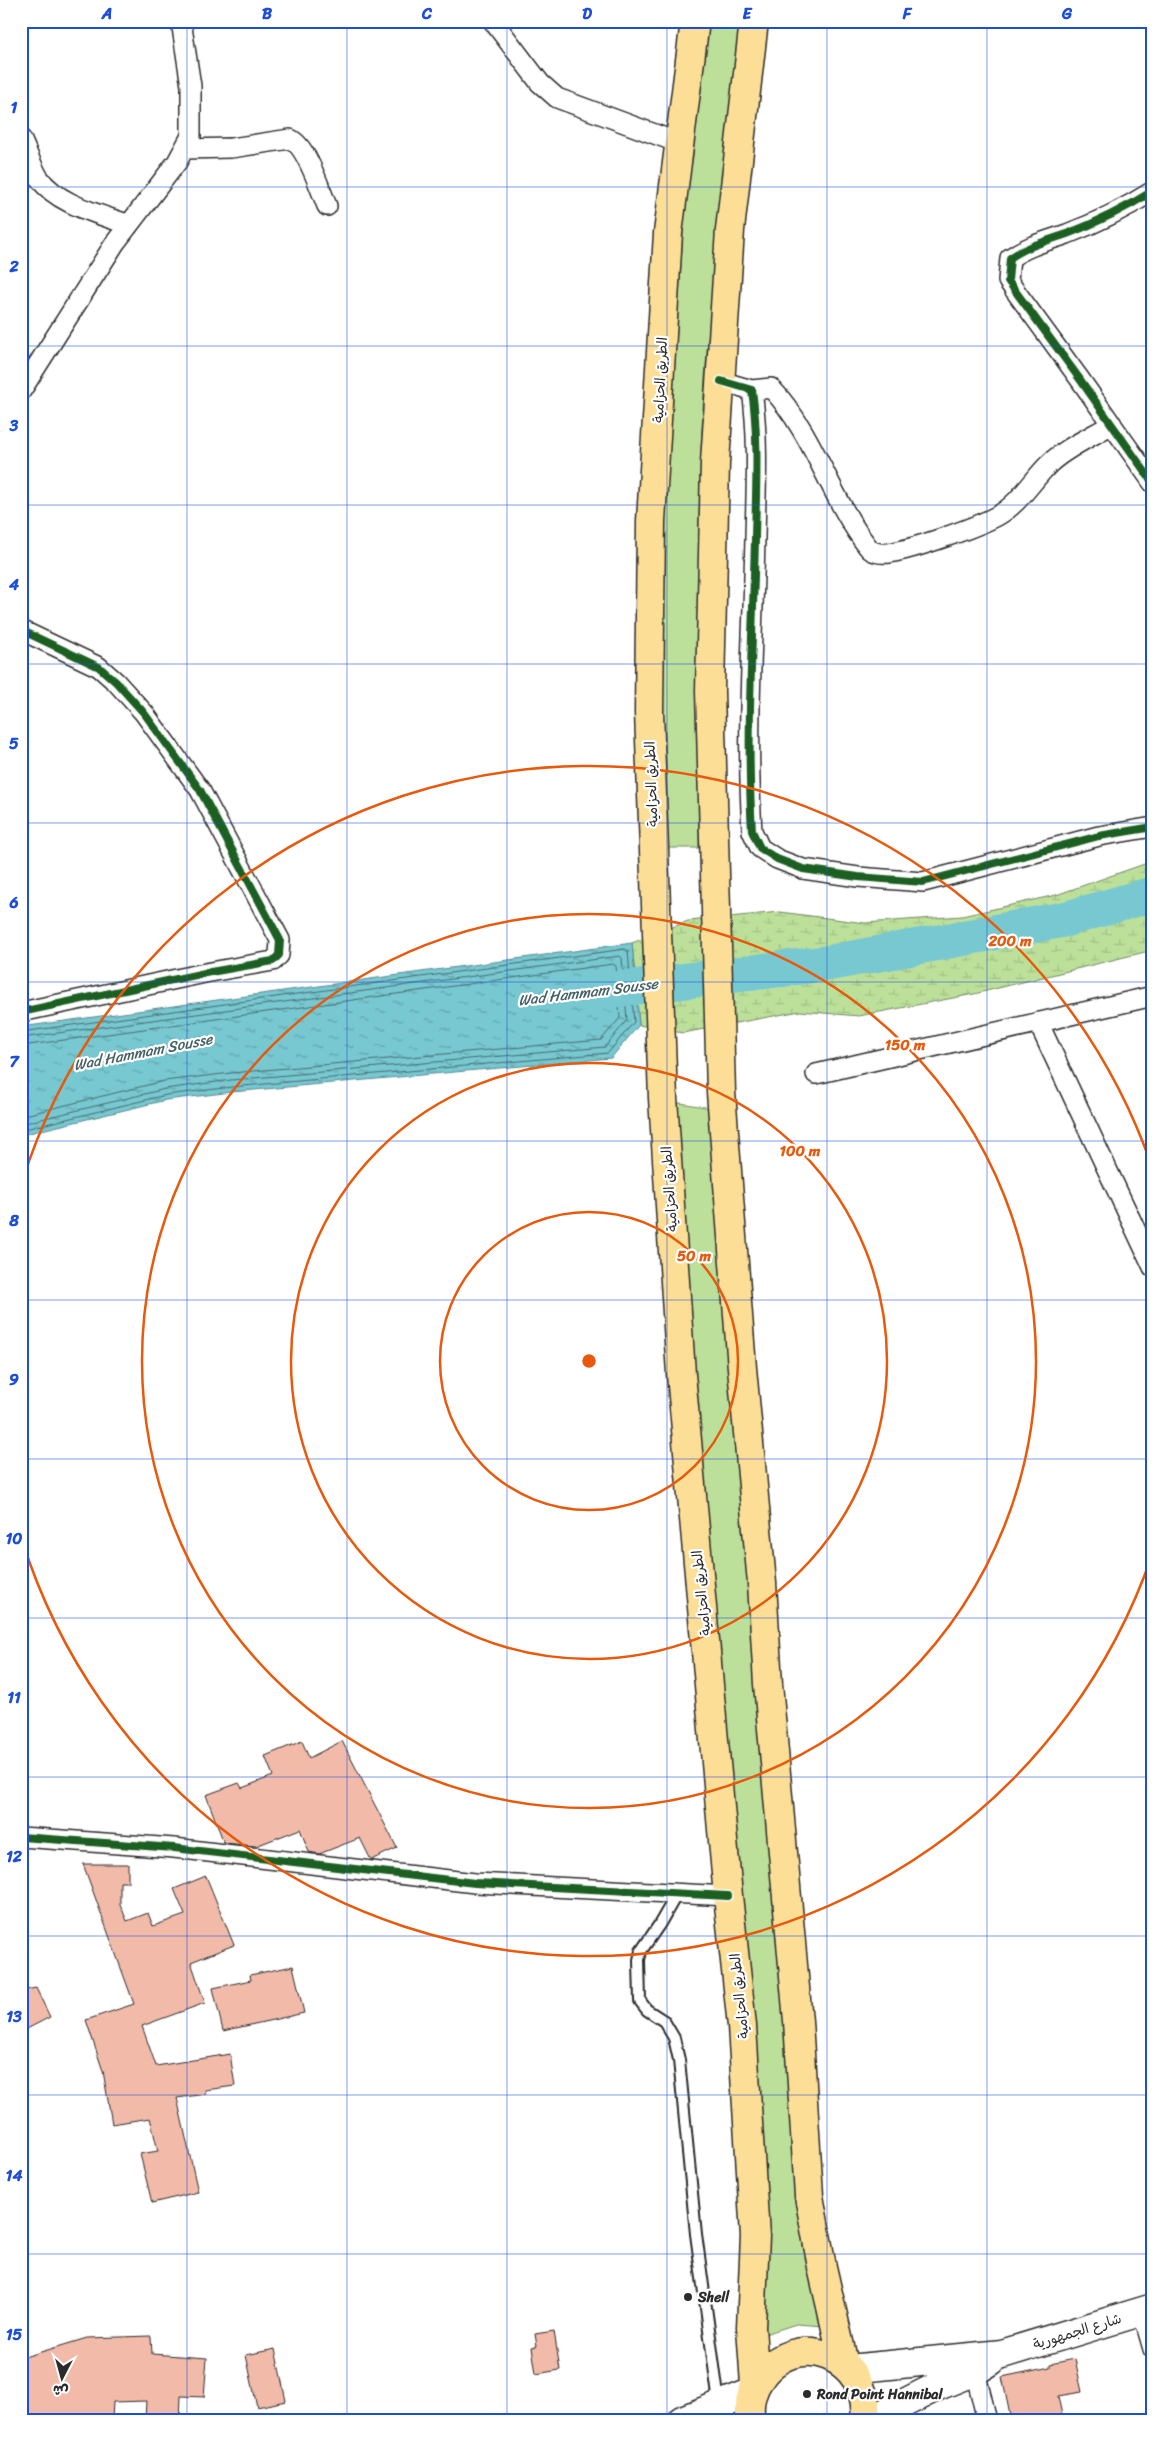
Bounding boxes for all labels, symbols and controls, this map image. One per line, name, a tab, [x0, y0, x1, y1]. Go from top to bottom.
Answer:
text: A	[101, 0, 112, 28]
text: B	[262, 0, 273, 28]
text: C	[421, 0, 433, 28]
text: D	[582, 0, 592, 28]
text: E	[743, 0, 753, 28]
text: F	[902, 0, 913, 28]
text: G	[1061, 0, 1073, 28]
text: 1	[11, 93, 18, 122]
text: 2	[8, 252, 19, 281]
street label: الطريق الحزامية	[646, 337, 675, 424]
text: 3	[9, 411, 19, 440]
text: 4	[8, 570, 19, 599]
text: 5	[9, 729, 19, 758]
street label: الطريق الحزامية	[638, 741, 665, 827]
text: 6	[8, 888, 19, 917]
text: 200 m	[987, 928, 1032, 954]
water label: Wad Hammam Sousse	[517, 970, 661, 1013]
water label: Wad Hammam Sousse	[72, 1026, 216, 1078]
text: 150 m	[885, 1032, 926, 1058]
text: 7	[9, 1047, 20, 1076]
text: 100 m	[780, 1138, 821, 1164]
street label: الطريق الحزامية	[654, 1145, 685, 1233]
text: 8	[8, 1206, 19, 1235]
text: 50 m	[677, 1243, 712, 1269]
centre of rings	[580, 1352, 598, 1370]
text: 9	[9, 1365, 19, 1394]
text: 10	[6, 1524, 22, 1553]
street label: الطريق الحزامية	[685, 1549, 718, 1637]
text: 11	[7, 1683, 21, 1712]
text: 12	[6, 1842, 23, 1871]
street label: الطريق الحزامية	[723, 1952, 756, 2040]
text: 13	[6, 2002, 22, 2031]
text: 14	[6, 2161, 22, 2190]
place label: Shell	[697, 2285, 730, 2310]
marker: Shell	[682, 2291, 694, 2303]
street label: شارع الجمهورية	[1030, 2306, 1125, 2357]
text: 15	[6, 2320, 23, 2349]
north arrow	[38, 2354, 88, 2404]
text: ش	[52, 2377, 70, 2404]
place label: Rond Point Hannibal	[816, 2382, 943, 2407]
marker: Rond Point Hannibal	[801, 2388, 813, 2400]

